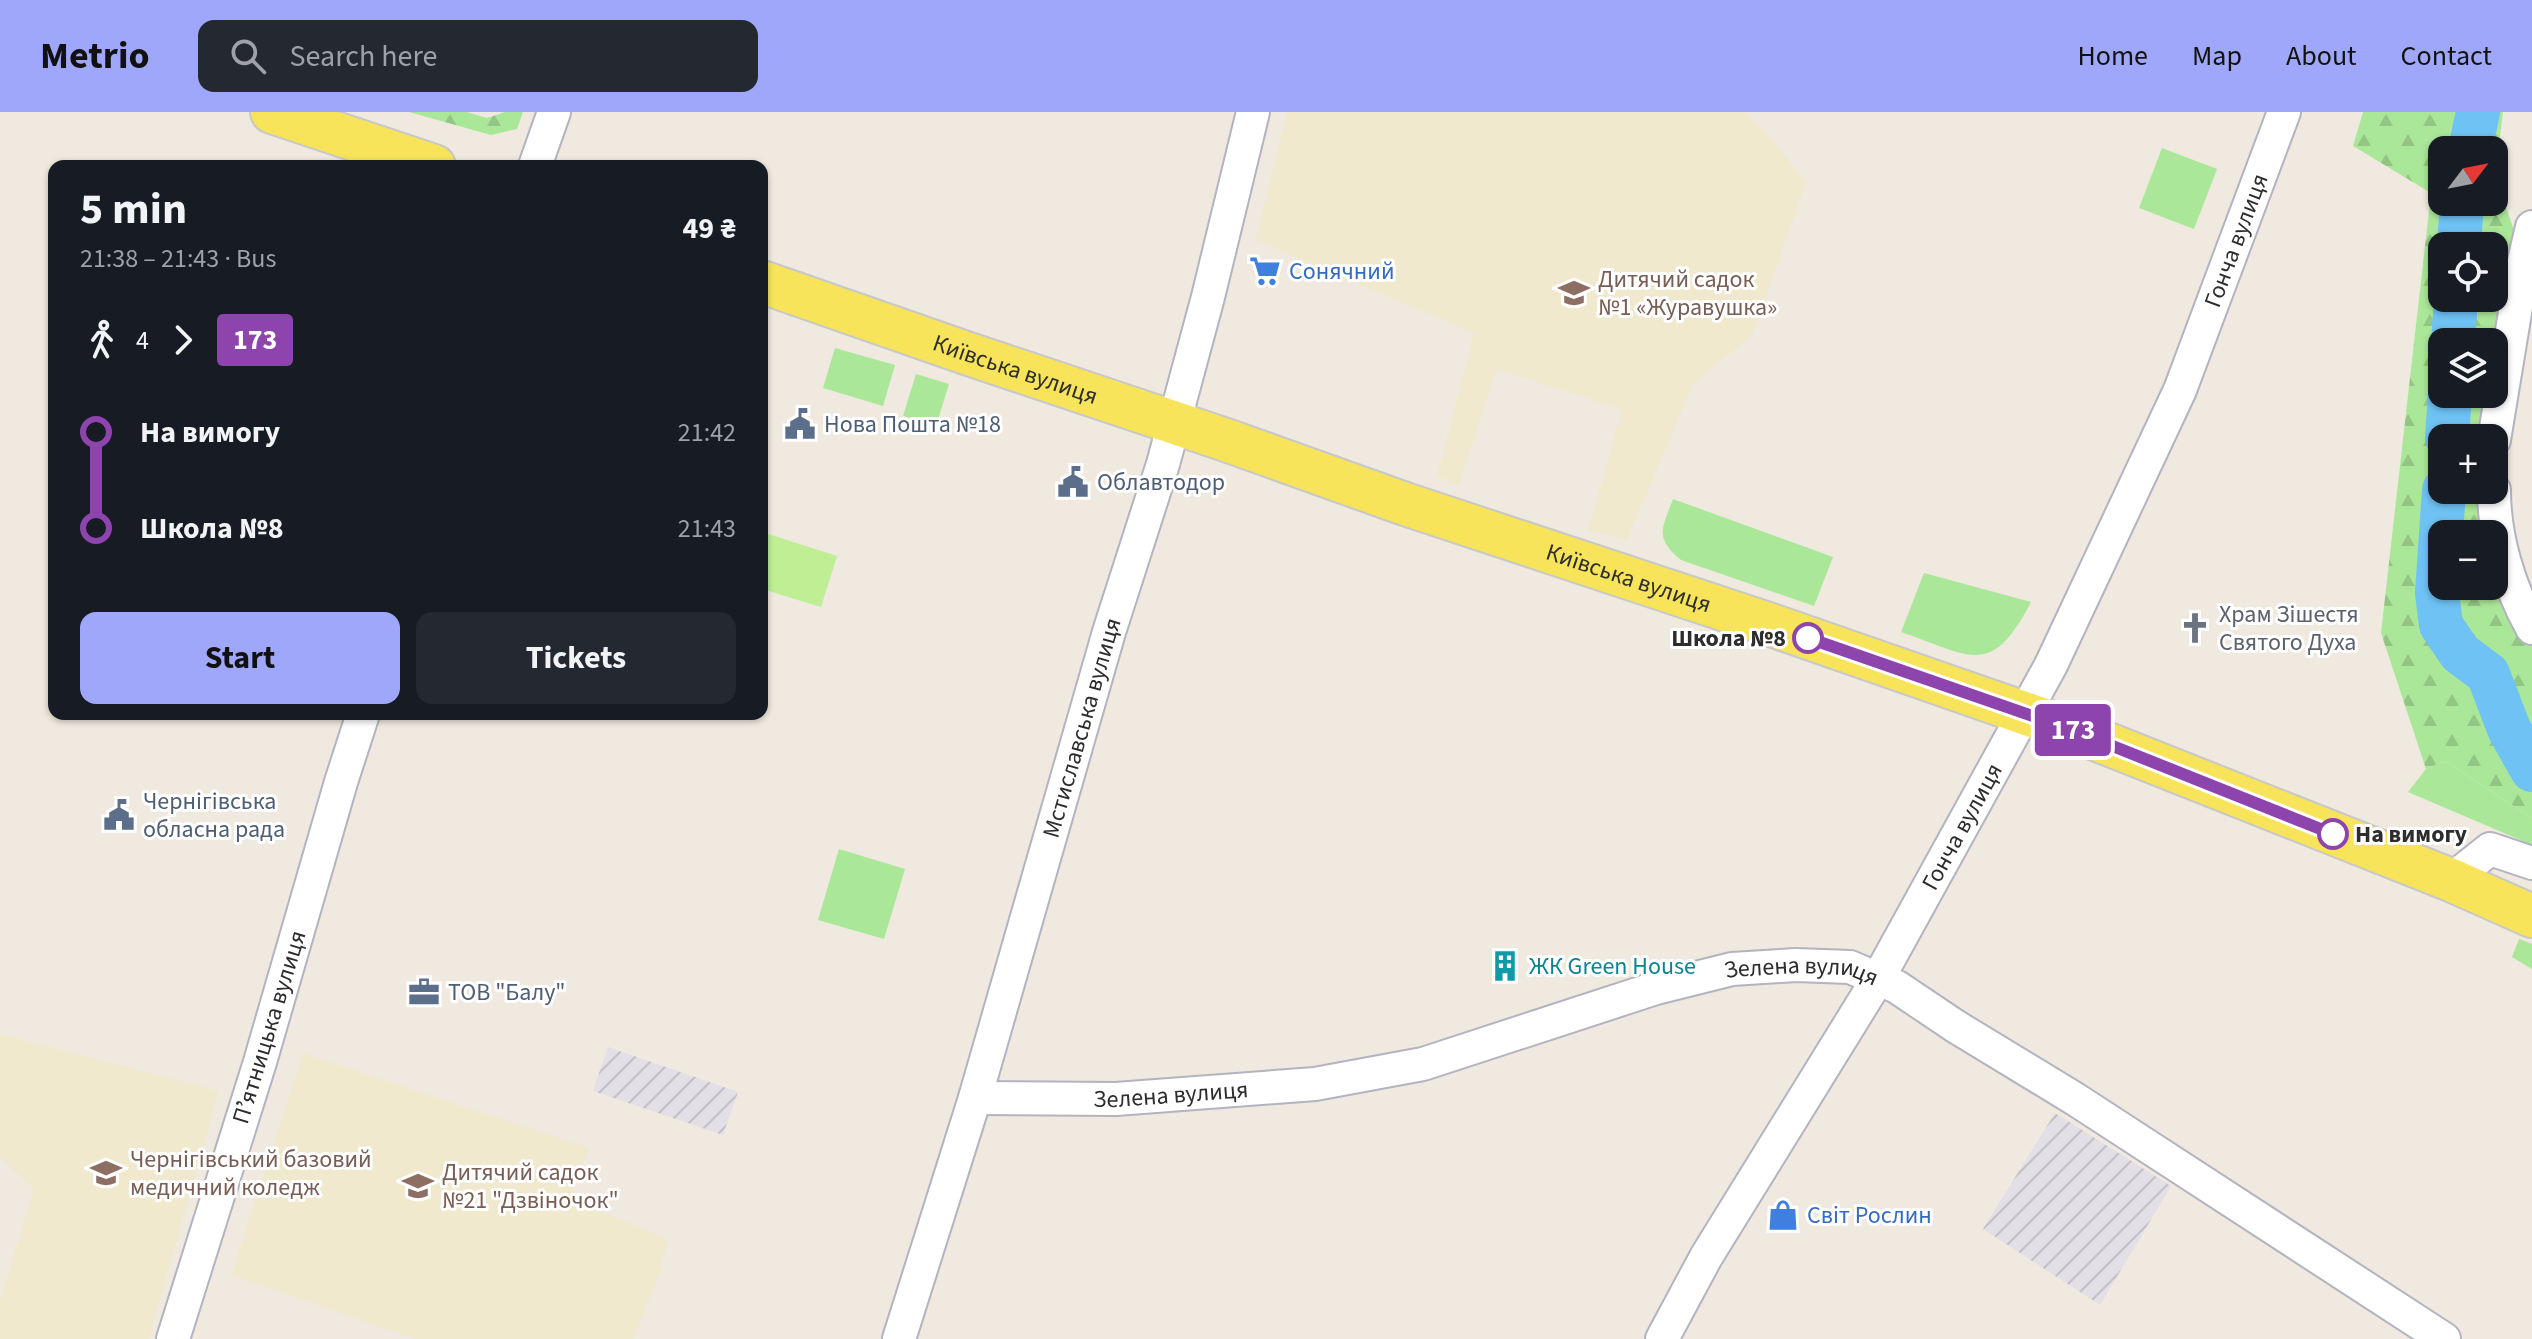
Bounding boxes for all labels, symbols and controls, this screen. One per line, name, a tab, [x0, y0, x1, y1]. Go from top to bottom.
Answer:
search box	[198, 20, 758, 92]
text: Metrio	[40, 29, 150, 83]
icon: search	[226, 34, 270, 78]
text: Search here	[290, 35, 437, 78]
text: Home	[2077, 36, 2148, 76]
text: Map	[2192, 36, 2242, 76]
text: About	[2286, 36, 2357, 76]
text: Contact	[2401, 36, 2492, 76]
north arrow	[2428, 136, 2508, 216]
map controls	[2428, 136, 2508, 600]
street label: Гонча вулиця	[2195, 169, 2277, 312]
text: 5 min	[80, 178, 187, 241]
text: 49 ₴	[682, 207, 736, 250]
button: locate	[2428, 232, 2508, 312]
text: 21:38 – 21:43 · Bus	[80, 240, 276, 277]
supermarket icon: Сонячний	[1248, 254, 1282, 288]
place label: Сонячний	[1289, 254, 1394, 289]
place label: Дитячий садок №1 «Журавушка»	[1598, 262, 1777, 325]
school or university icon: Дитячий садок №1 «Журавушка»	[1557, 276, 1591, 310]
icon: walk	[80, 318, 124, 362]
icon: forward	[161, 318, 205, 362]
text: 173	[233, 320, 277, 360]
text: 4	[136, 322, 149, 359]
street label: Київська вулиця	[928, 326, 1102, 414]
button: layers	[2428, 328, 2508, 408]
public building icon: Нова Пошта №18	[783, 407, 817, 441]
place label: Нова Пошта №18	[824, 407, 1001, 442]
text: На вимогу	[140, 411, 280, 454]
text: 21:42	[678, 414, 736, 451]
button: +	[2428, 424, 2508, 504]
public building icon: Облавтодор	[1056, 465, 1090, 499]
place label: Облавтодор	[1097, 465, 1225, 500]
text: Школа №8	[140, 507, 284, 550]
text: 21:43	[678, 510, 736, 547]
button: −	[2428, 520, 2508, 600]
street label: Київська вулиця	[1541, 535, 1716, 622]
place label: Храм Зішестя Святого Духа	[2219, 597, 2359, 660]
church icon: Храм Зішестя Святого Духа	[2178, 611, 2212, 645]
button: Start	[80, 612, 400, 704]
button: Tickets	[416, 612, 736, 704]
street label: Мстиславська вулиця	[1034, 613, 1130, 842]
place label: Школа №8	[1671, 621, 1786, 656]
marker: Школа №8	[1793, 623, 1823, 653]
line badge: 173	[2027, 704, 2119, 756]
text: 173	[2051, 710, 2095, 750]
street label: Гонча вулиця	[1913, 757, 2012, 897]
place label: Чернігівська обласна рада	[143, 784, 285, 847]
public building icon: Чернігівська обласна рада	[102, 798, 136, 832]
place label: На вимогу	[2355, 817, 2468, 852]
marker: На вимогу	[2318, 819, 2348, 849]
street label: Пʼятницька вулиця	[223, 926, 316, 1128]
street label: Зелена вулиця	[1721, 948, 1884, 995]
building icon: ЖК Green House	[1488, 949, 1522, 983]
place label: ЖК Green House	[1529, 949, 1696, 984]
office icon: ТОВ "Балу"	[407, 975, 441, 1009]
place label: ТОВ "Балу"	[448, 975, 566, 1010]
street label: Зелена вулиця	[1093, 1072, 1250, 1117]
place label: Чернігівський базовий медичний коледж	[130, 1142, 372, 1205]
place label: Дитячий садок №21 "Дзвіночок"	[442, 1155, 619, 1218]
school or university icon: Чернігівський базовий медичний коледж	[89, 1156, 123, 1190]
school or university icon: Дитячий садок №21 "Дзвіночок"	[401, 1169, 435, 1203]
shop icon: Свiт Рослин	[1766, 1198, 1800, 1232]
place label: Свiт Рослин	[1807, 1198, 1932, 1233]

